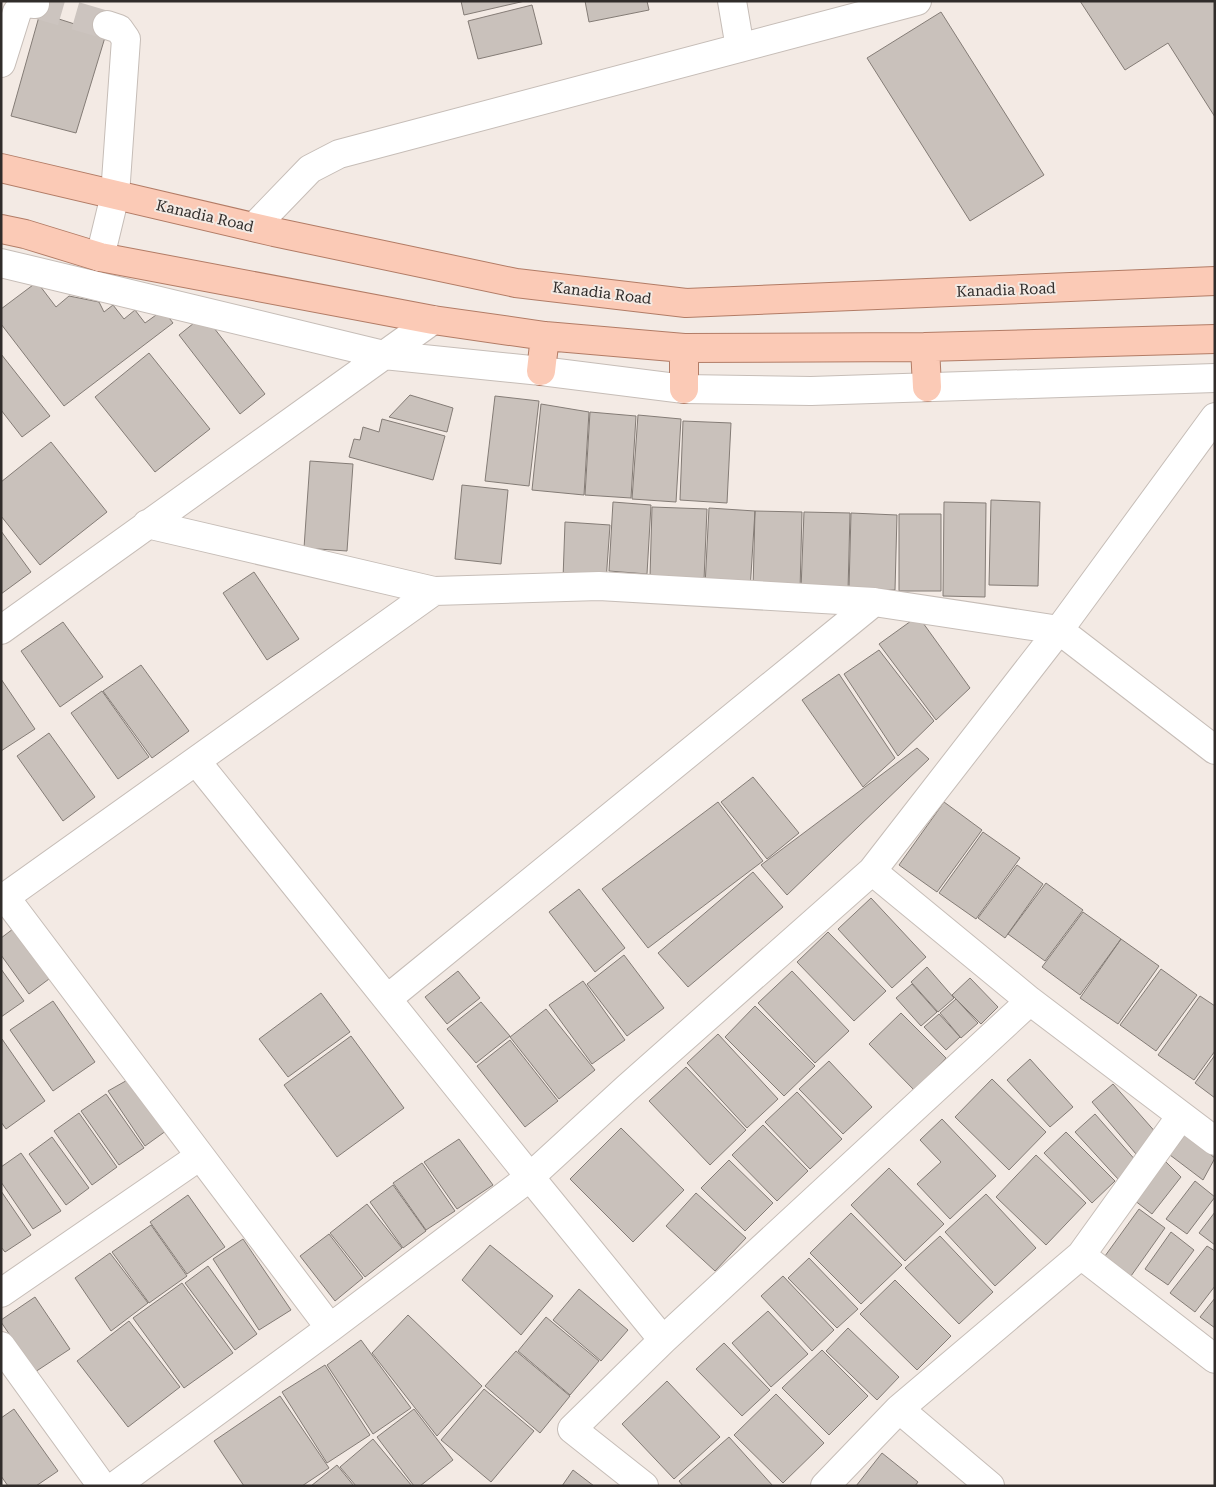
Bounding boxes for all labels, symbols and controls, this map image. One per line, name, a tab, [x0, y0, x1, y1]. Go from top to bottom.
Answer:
street label: Kanadia Road	[154, 196, 256, 236]
street label: Kanadia Road	[551, 278, 653, 308]
street label: Kanadia Road	[956, 279, 1056, 301]

